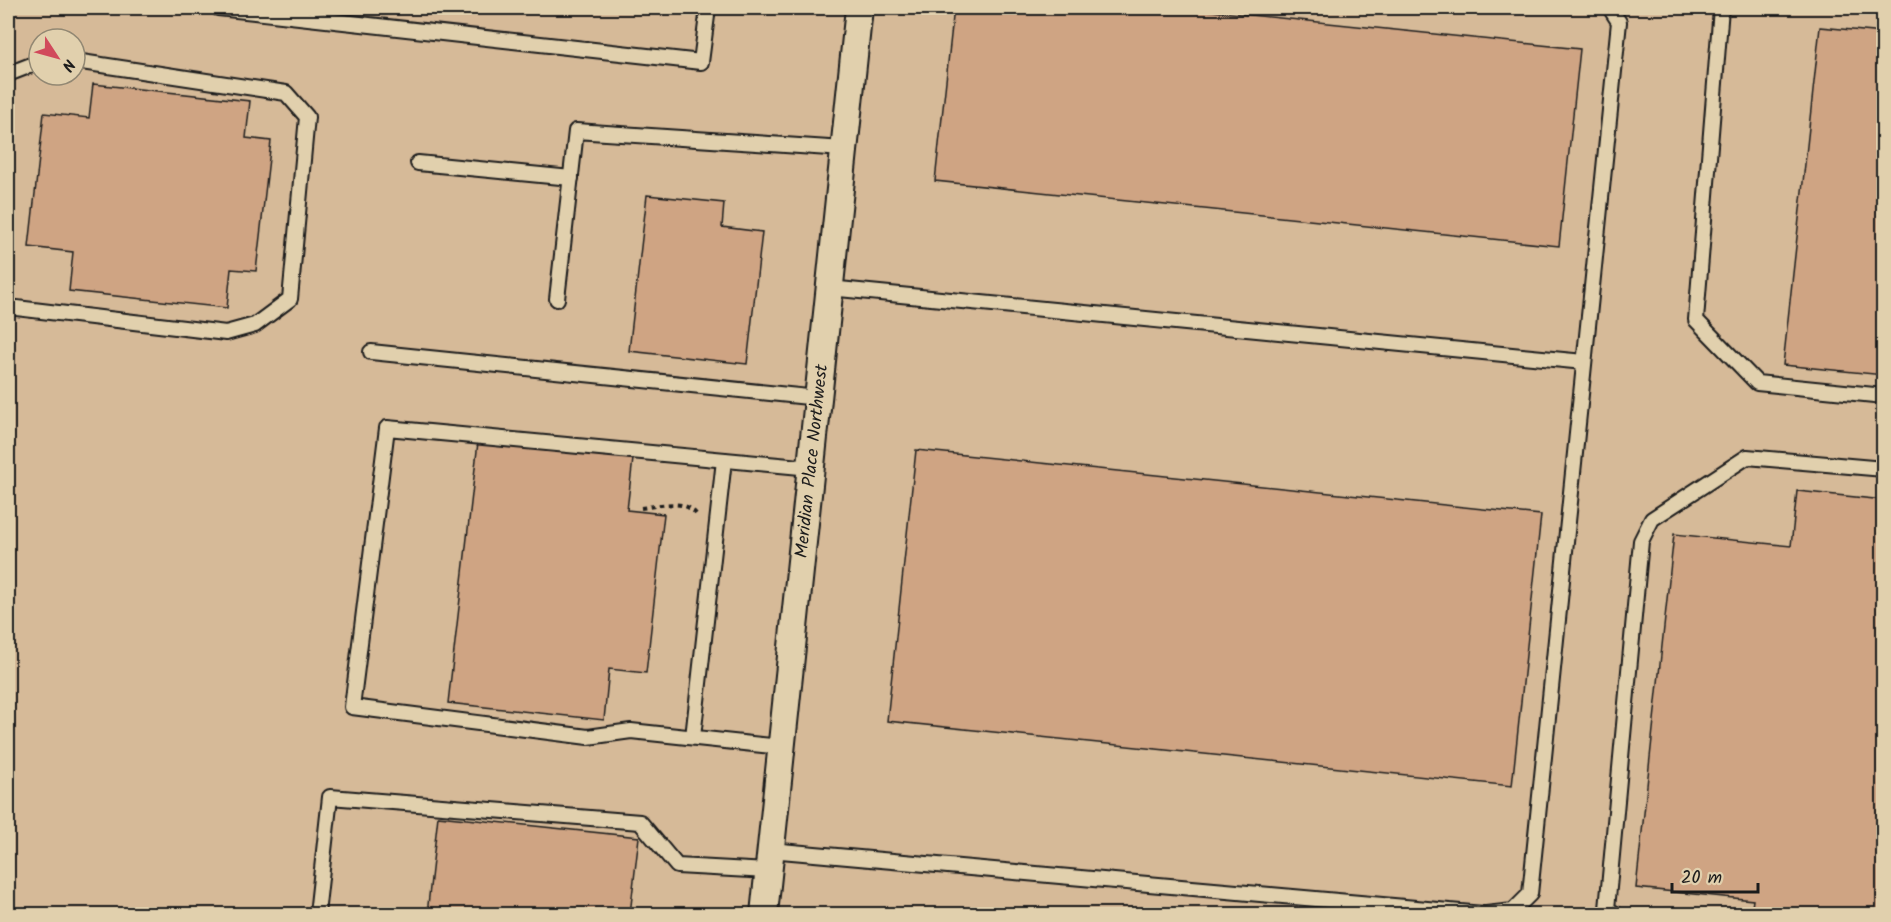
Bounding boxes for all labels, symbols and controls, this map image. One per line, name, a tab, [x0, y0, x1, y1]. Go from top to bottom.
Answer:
north arrow	[27, 27, 87, 87]
text: N	[55, 53, 81, 76]
street label: Meridian Place Northwest	[788, 362, 837, 560]
scale bar	[1672, 856, 1758, 894]
text: 20 m	[1681, 864, 1722, 893]

